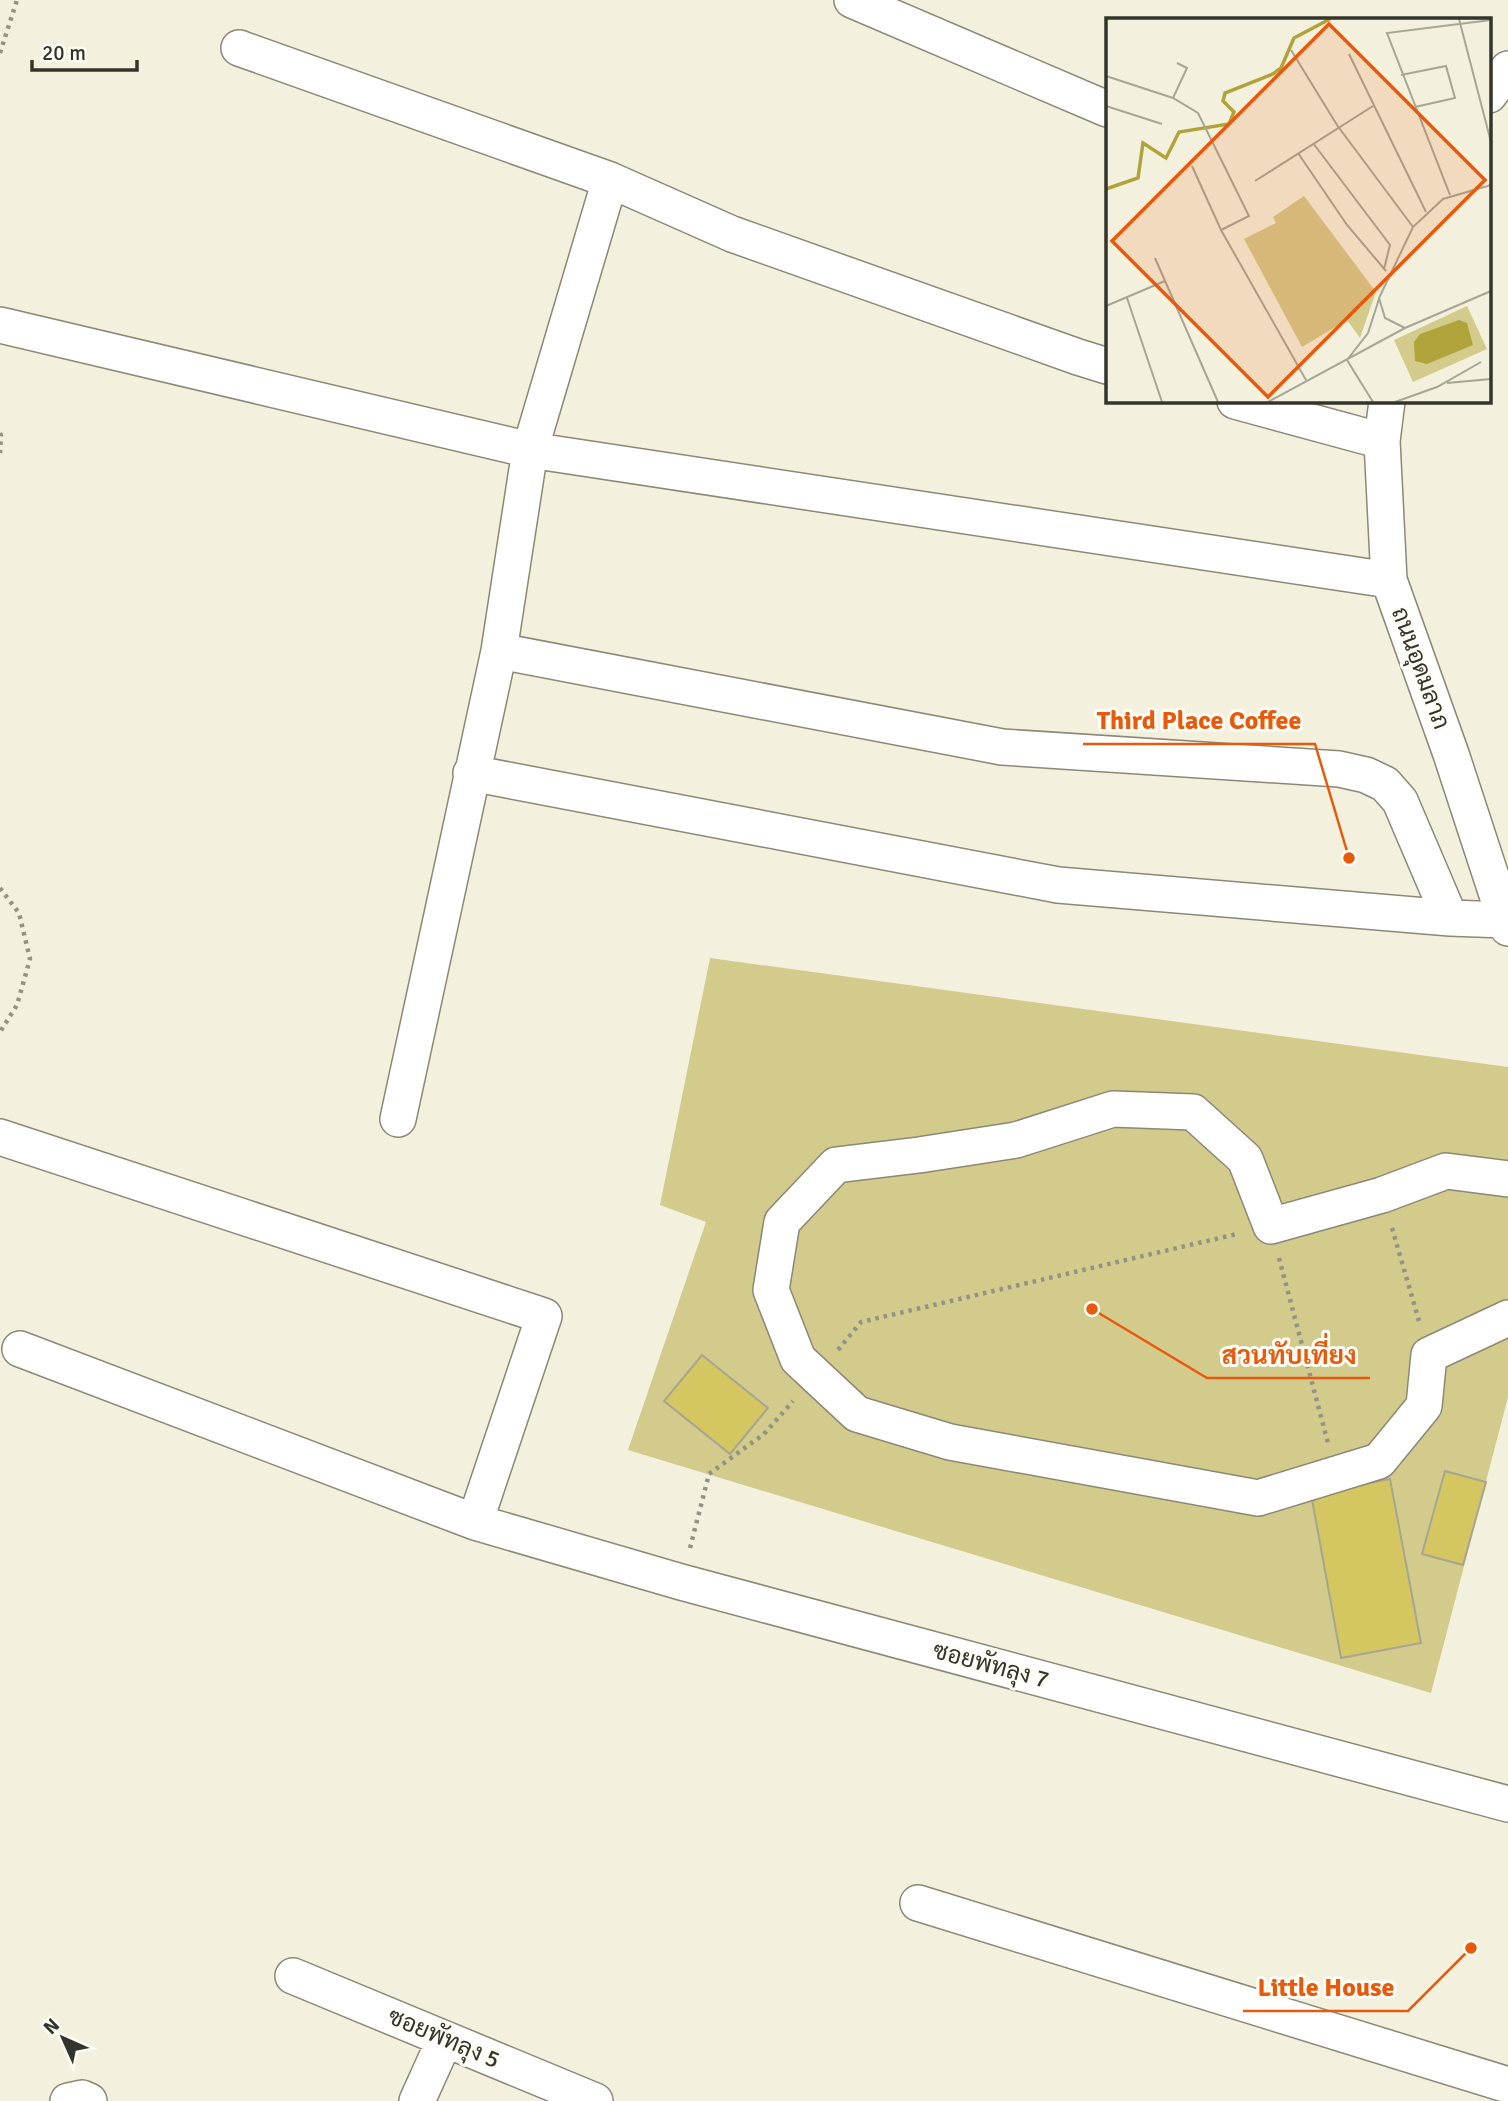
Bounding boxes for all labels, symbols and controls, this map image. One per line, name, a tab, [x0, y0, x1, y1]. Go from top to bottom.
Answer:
inset map	[1106, 18, 1490, 402]
scale bar	[32, 28, 136, 72]
text: 20 m	[42, 40, 86, 66]
street label: ถนนอุดมลาภ	[1384, 603, 1457, 734]
callout: Third Place Coffee	[1083, 697, 1315, 744]
text: Third Place Coffee	[1097, 705, 1301, 737]
callout: สวนทับเที่ยง	[1207, 1331, 1370, 1378]
text: สวนทับเที่ยง	[1222, 1332, 1356, 1372]
street label: ซอยพัทลุง 7	[930, 1635, 1052, 1696]
callout: Little House	[1243, 1964, 1408, 2011]
text: Little House	[1258, 1972, 1395, 2004]
street label: ซอยพัทลุง 5	[383, 2001, 505, 2076]
north arrow	[28, 2003, 98, 2073]
text: N	[39, 2014, 65, 2040]

